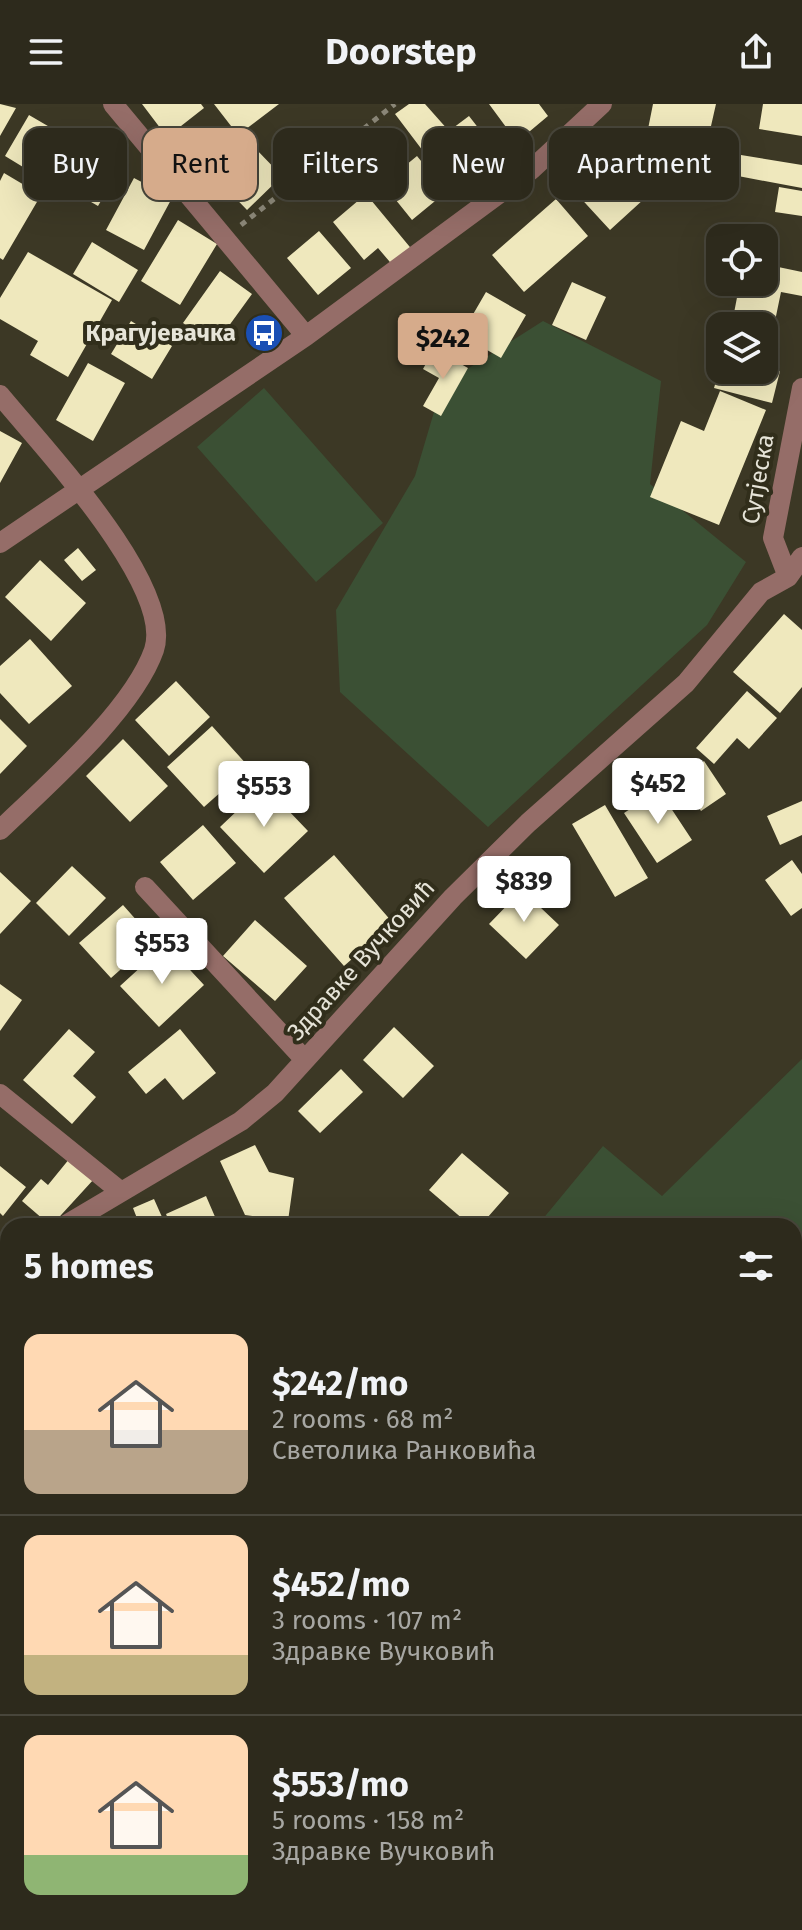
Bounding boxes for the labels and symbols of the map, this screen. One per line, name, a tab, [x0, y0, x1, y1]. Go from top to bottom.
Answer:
bus stop icon: Крагујевачка	[243, 312, 285, 354]
pin: $242	[396, 313, 490, 381]
place label: Крагујевачка	[86, 319, 236, 347]
street label: Сутјеска	[736, 432, 780, 526]
pin: $452	[611, 758, 705, 826]
pin: $553	[217, 761, 311, 829]
pin: $839	[477, 856, 571, 924]
street label: Здравке Вучковић	[282, 874, 440, 1046]
pin: $553	[115, 918, 209, 986]

